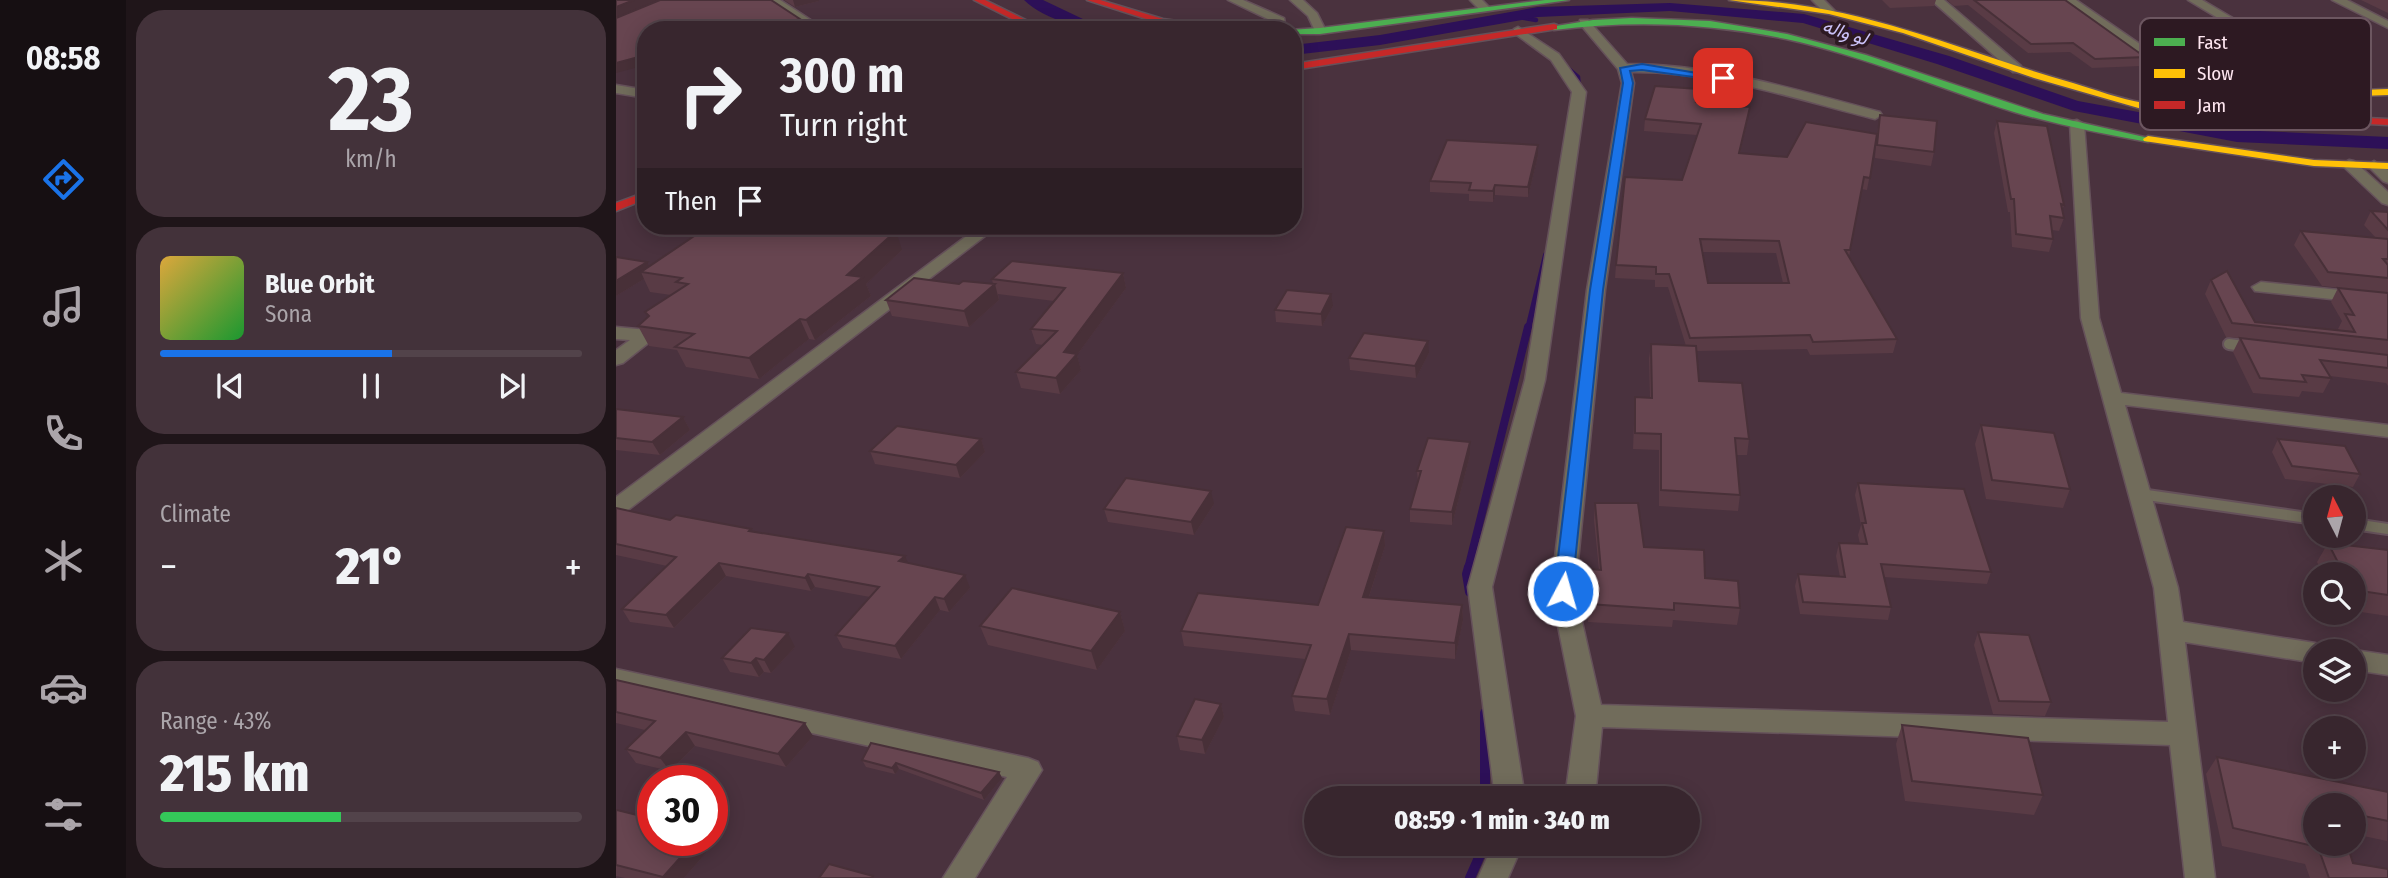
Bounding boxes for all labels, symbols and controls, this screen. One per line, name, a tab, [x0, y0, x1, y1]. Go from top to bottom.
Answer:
water label: لو واله	[1819, 14, 1873, 51]
legend	[2140, 18, 2371, 130]
text: Fast	[2197, 31, 2228, 54]
text: 08:58	[26, 39, 100, 77]
text: 23	[328, 45, 414, 154]
text: 300 m	[780, 46, 904, 105]
pin	[1693, 48, 1753, 108]
icon: right	[665, 49, 756, 140]
icon: arrive	[1704, 59, 1742, 97]
text: Slow	[2197, 62, 2234, 85]
text: Jam	[2197, 94, 2226, 117]
text: Turn right	[780, 106, 907, 144]
text: km/h	[345, 145, 397, 173]
icon: directions	[39, 155, 88, 204]
icon: arrive	[731, 182, 769, 220]
text: Then	[665, 186, 717, 217]
text: Blue Orbit	[265, 269, 375, 300]
icon: music	[39, 282, 88, 331]
text: Sona	[265, 300, 312, 328]
icon: previous	[211, 367, 249, 405]
icon: pause	[352, 367, 390, 405]
icon: next	[493, 367, 531, 405]
icon: phone	[39, 409, 88, 458]
north arrow	[2303, 485, 2366, 548]
map controls	[2303, 485, 2366, 856]
text: Climate	[160, 500, 231, 528]
text: 21°	[336, 535, 406, 598]
icon: climate	[39, 536, 88, 585]
text: −	[160, 544, 177, 590]
text: +	[565, 544, 582, 590]
position arrow	[1526, 554, 1600, 628]
button: search	[2303, 562, 2366, 625]
button: layers	[2303, 639, 2366, 702]
icon: car	[39, 663, 88, 712]
text: Range · 43%	[160, 707, 272, 735]
button: +	[2303, 716, 2366, 779]
text: 215 km	[160, 742, 309, 805]
speed limit sign: 30	[637, 765, 728, 856]
icon: filters	[39, 790, 88, 839]
button: −	[2303, 793, 2366, 856]
text: 08:59 · 1 min · 340 m	[1394, 805, 1610, 836]

